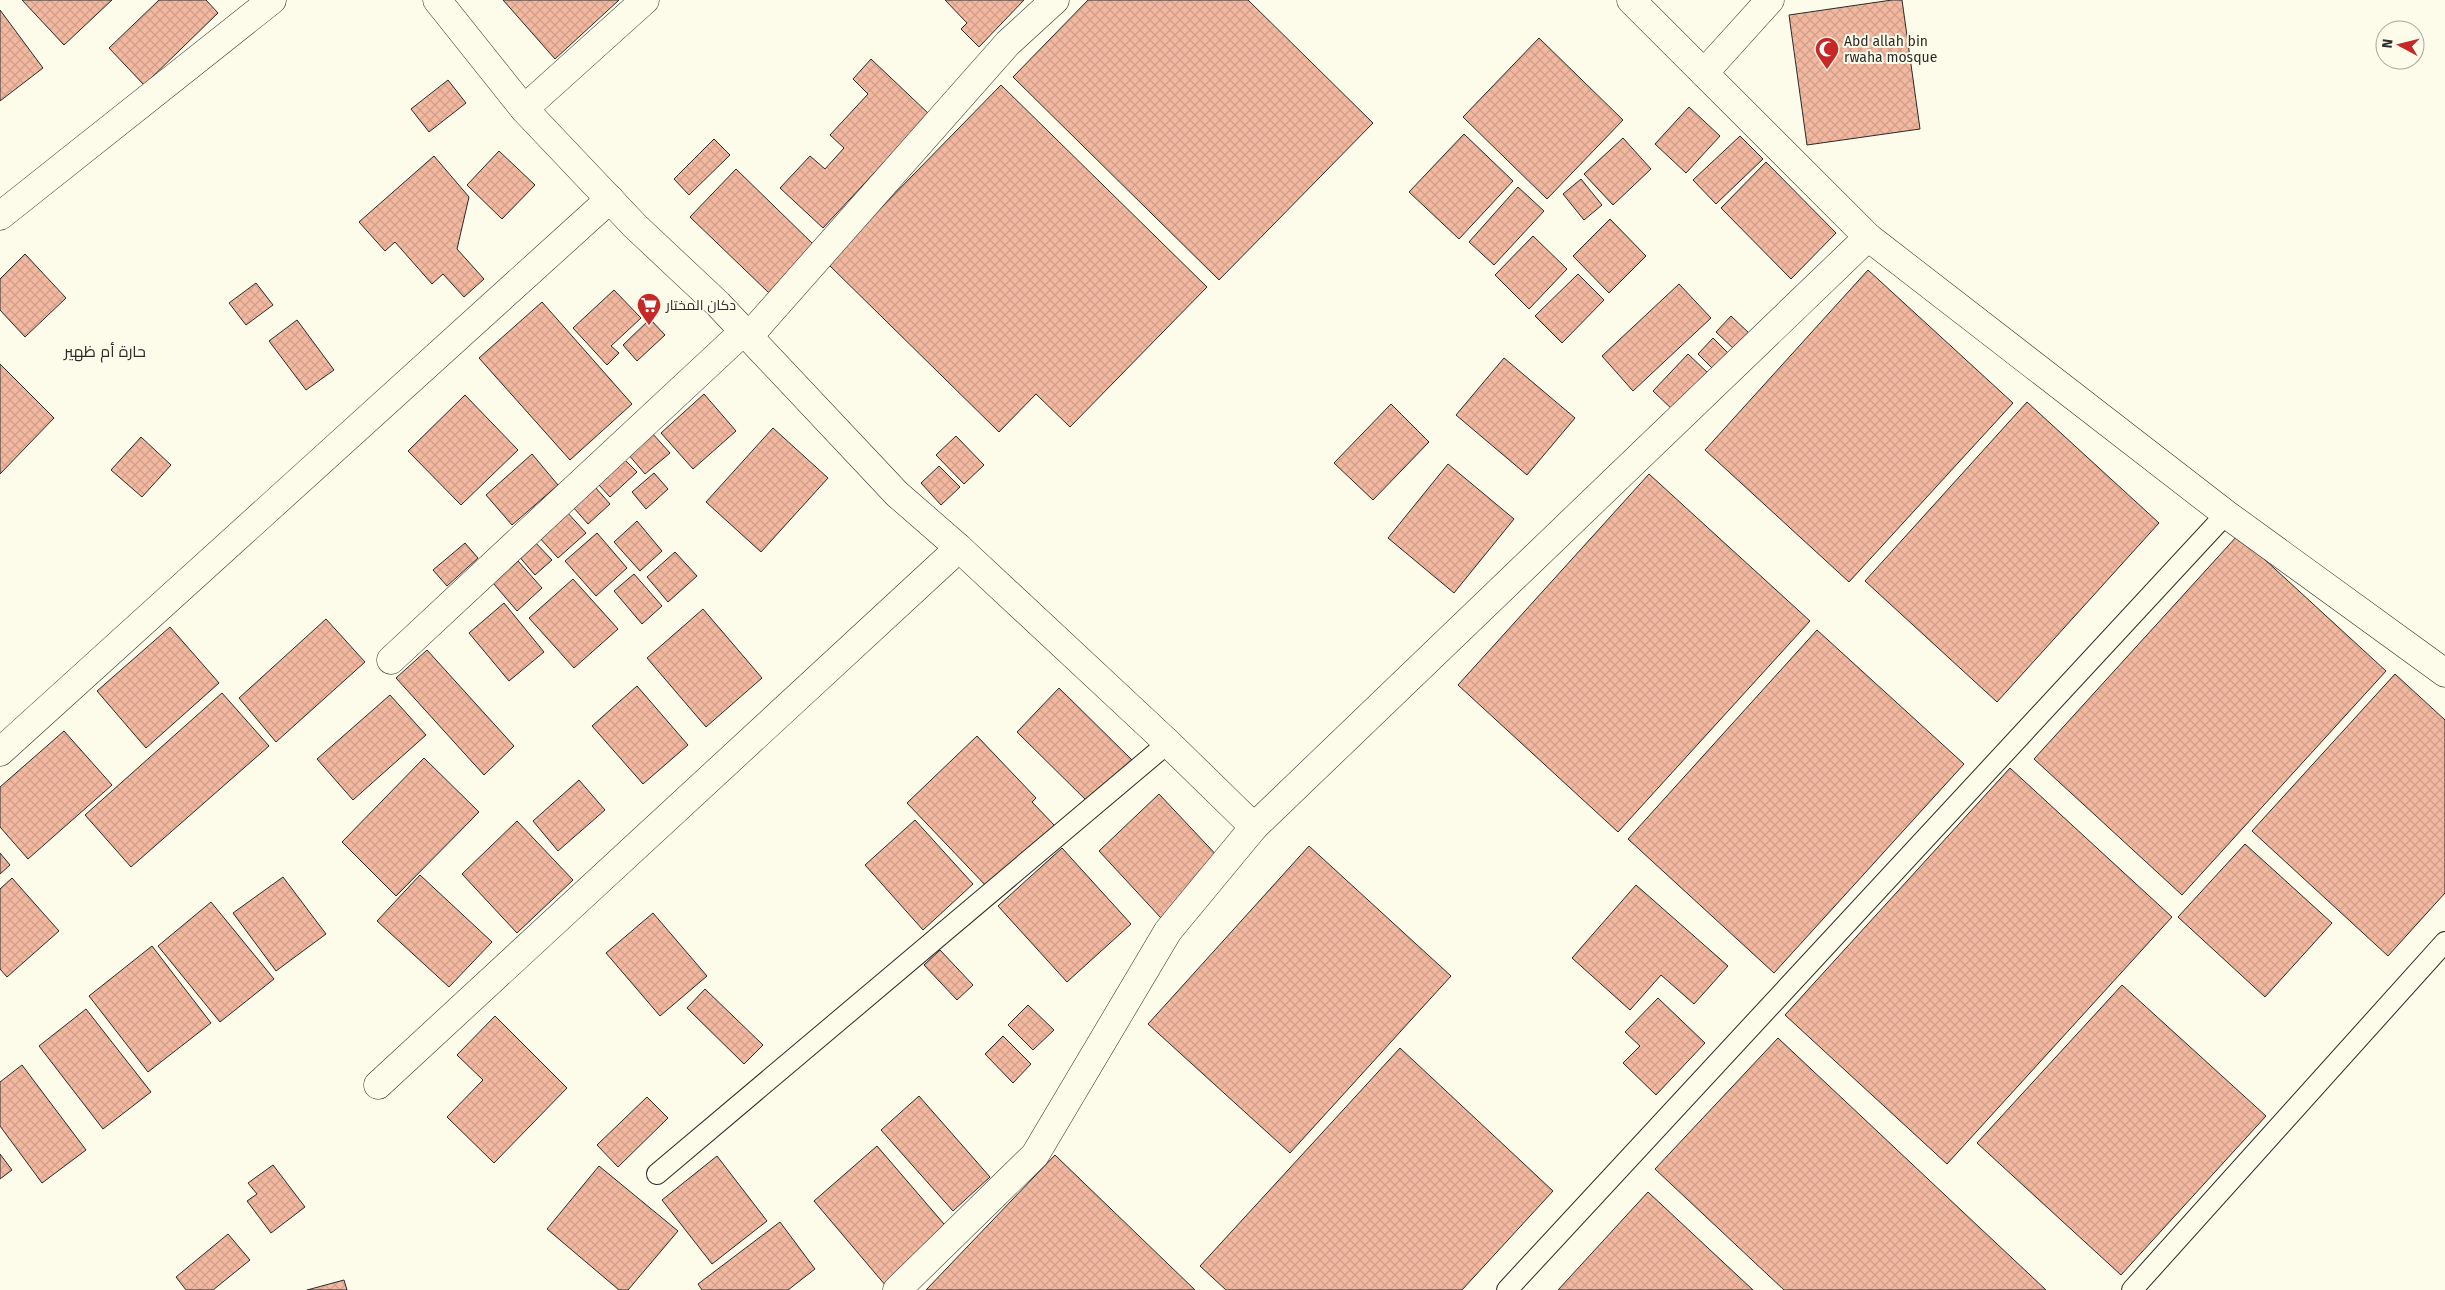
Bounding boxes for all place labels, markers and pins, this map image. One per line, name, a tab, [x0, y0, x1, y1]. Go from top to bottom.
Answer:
place label: Abd allah bin rwaha mosque	[1844, 33, 1937, 66]
mosque icon: Abd allah bin rwaha mosque	[1814, 36, 1840, 70]
supermarket icon: دكان المختار	[636, 292, 662, 326]
place label: دكان المختار	[665, 297, 736, 314]

